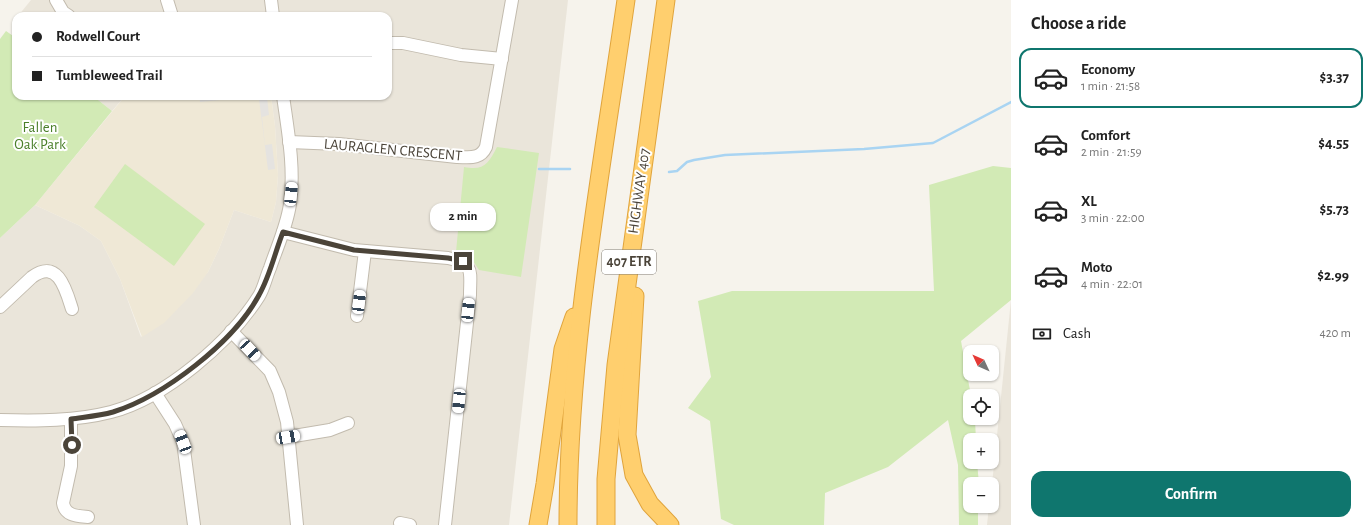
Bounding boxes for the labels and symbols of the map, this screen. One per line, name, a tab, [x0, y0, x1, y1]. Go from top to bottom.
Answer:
park label: Fallen Oak Park	[14, 120, 66, 152]
street label: LAURAGLEN CRESCENT	[323, 136, 463, 164]
street label: HIGHWAY 407	[626, 147, 652, 235]
car	[284, 181, 298, 207]
callout: 2 min	[430, 203, 496, 231]
road number: 407 ETR	[602, 250, 656, 274]
route end	[454, 252, 472, 270]
car	[352, 289, 366, 315]
car	[461, 297, 475, 323]
car	[237, 337, 263, 363]
north arrow	[963, 345, 999, 381]
car	[452, 388, 466, 414]
car	[173, 429, 193, 455]
car	[275, 429, 301, 445]
route start	[63, 436, 81, 454]

